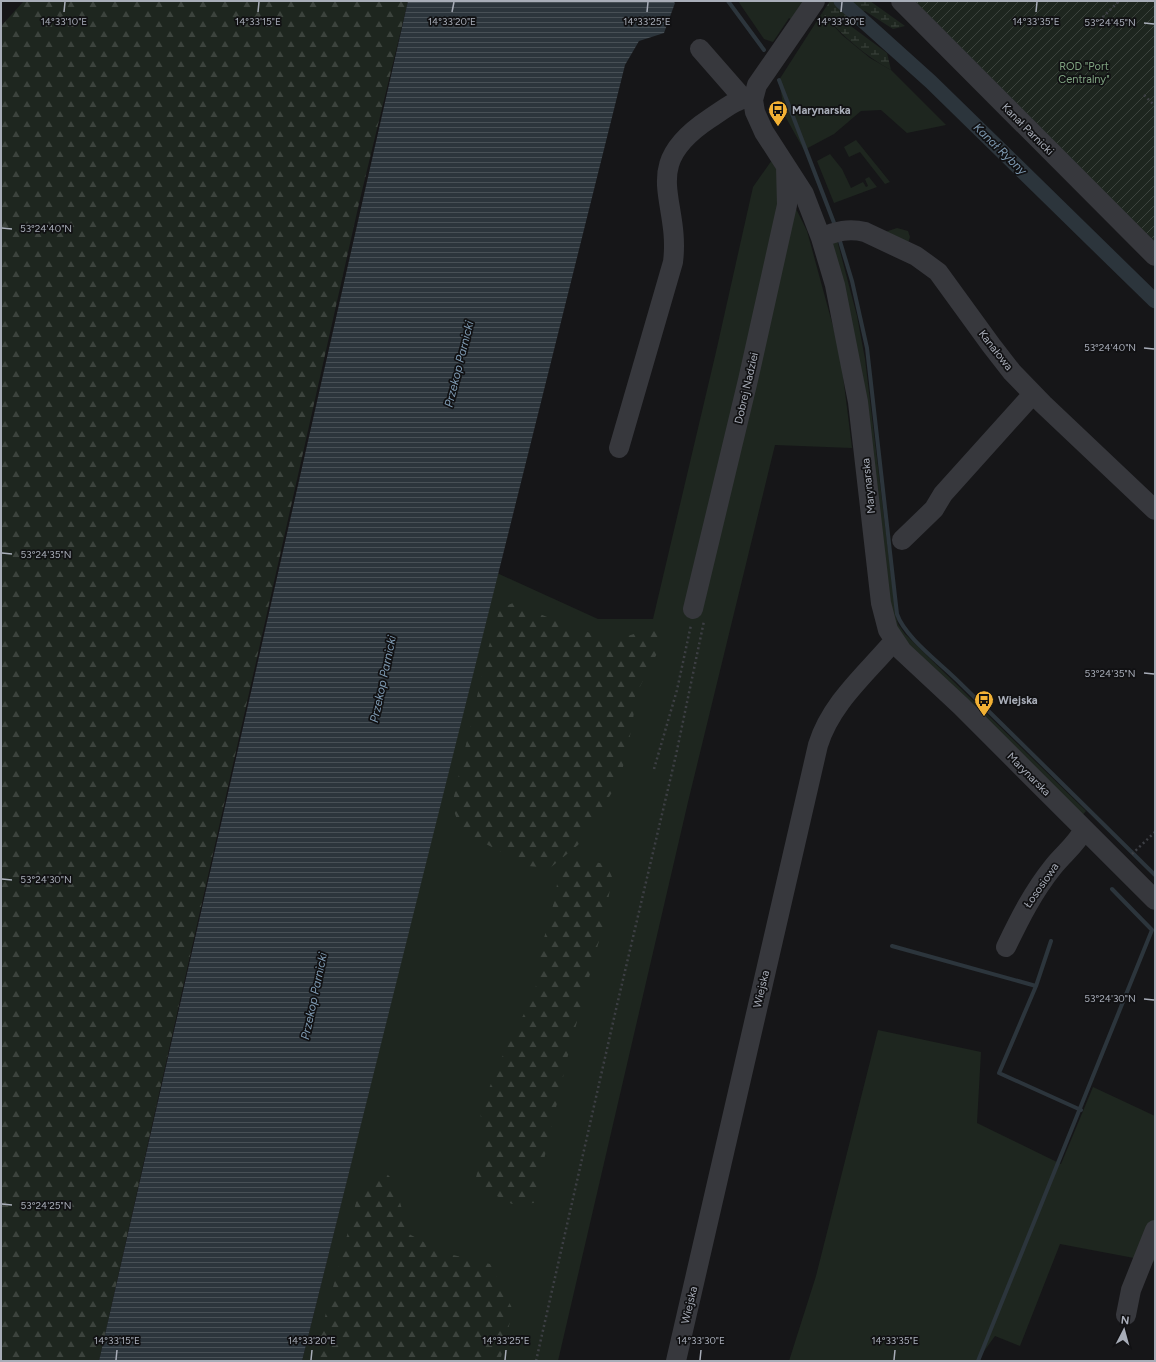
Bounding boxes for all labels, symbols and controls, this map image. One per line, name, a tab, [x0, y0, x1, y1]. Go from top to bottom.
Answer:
text: 14°33'10"E	[41, 15, 87, 28]
text: 14°33'15"E	[235, 15, 281, 28]
text: 14°33'20"E	[428, 15, 476, 28]
text: 14°33'25"E	[623, 15, 671, 28]
text: 14°33'30"E	[817, 15, 865, 28]
text: 14°33'35"E	[1012, 15, 1060, 28]
text: 53°24'45"N	[1084, 16, 1136, 29]
park label: ROD "Port Centralny"	[1058, 60, 1110, 86]
bus stop icon: Marynarska	[767, 99, 789, 127]
street label: Kanał Parnicki	[999, 101, 1056, 158]
place label: Marynarska	[792, 104, 851, 117]
water label: Kanał Rybny	[971, 120, 1030, 178]
text: 53°24'40"N	[20, 222, 72, 235]
water label: Przekop Parnicki	[441, 319, 477, 409]
street label: Kanałowa	[976, 328, 1015, 373]
text: 53°24'40"N	[1084, 341, 1136, 354]
street label: Dobrej Nadziei	[732, 351, 761, 425]
street label: Marynarska	[859, 457, 878, 514]
text: 53°24'35"N	[21, 548, 71, 561]
water label: Przekop Parnicki	[367, 634, 399, 724]
text: 53°24'35"N	[1085, 667, 1135, 680]
bus stop icon: Wiejska	[973, 689, 995, 717]
place label: Wiejska	[998, 694, 1038, 707]
street label: Marynarska	[1004, 750, 1053, 799]
street label: Łososiowa	[1021, 860, 1062, 910]
text: 53°24'30"N	[20, 873, 72, 886]
water label: Przekop Parnicki	[298, 951, 330, 1041]
street label: Wiejska	[751, 969, 772, 1009]
text: 53°24'30"N	[1084, 992, 1136, 1005]
text: 53°24'25"N	[21, 1199, 71, 1212]
street label: Wiejska	[679, 1285, 700, 1325]
north arrow	[1104, 1310, 1144, 1350]
text: N	[1120, 1314, 1130, 1327]
text: 14°33'15"E	[94, 1334, 140, 1347]
text: 14°33'20"E	[288, 1334, 336, 1347]
text: 14°33'25"E	[482, 1334, 530, 1347]
text: 14°33'30"E	[677, 1334, 725, 1347]
text: 14°33'35"E	[871, 1334, 919, 1347]

